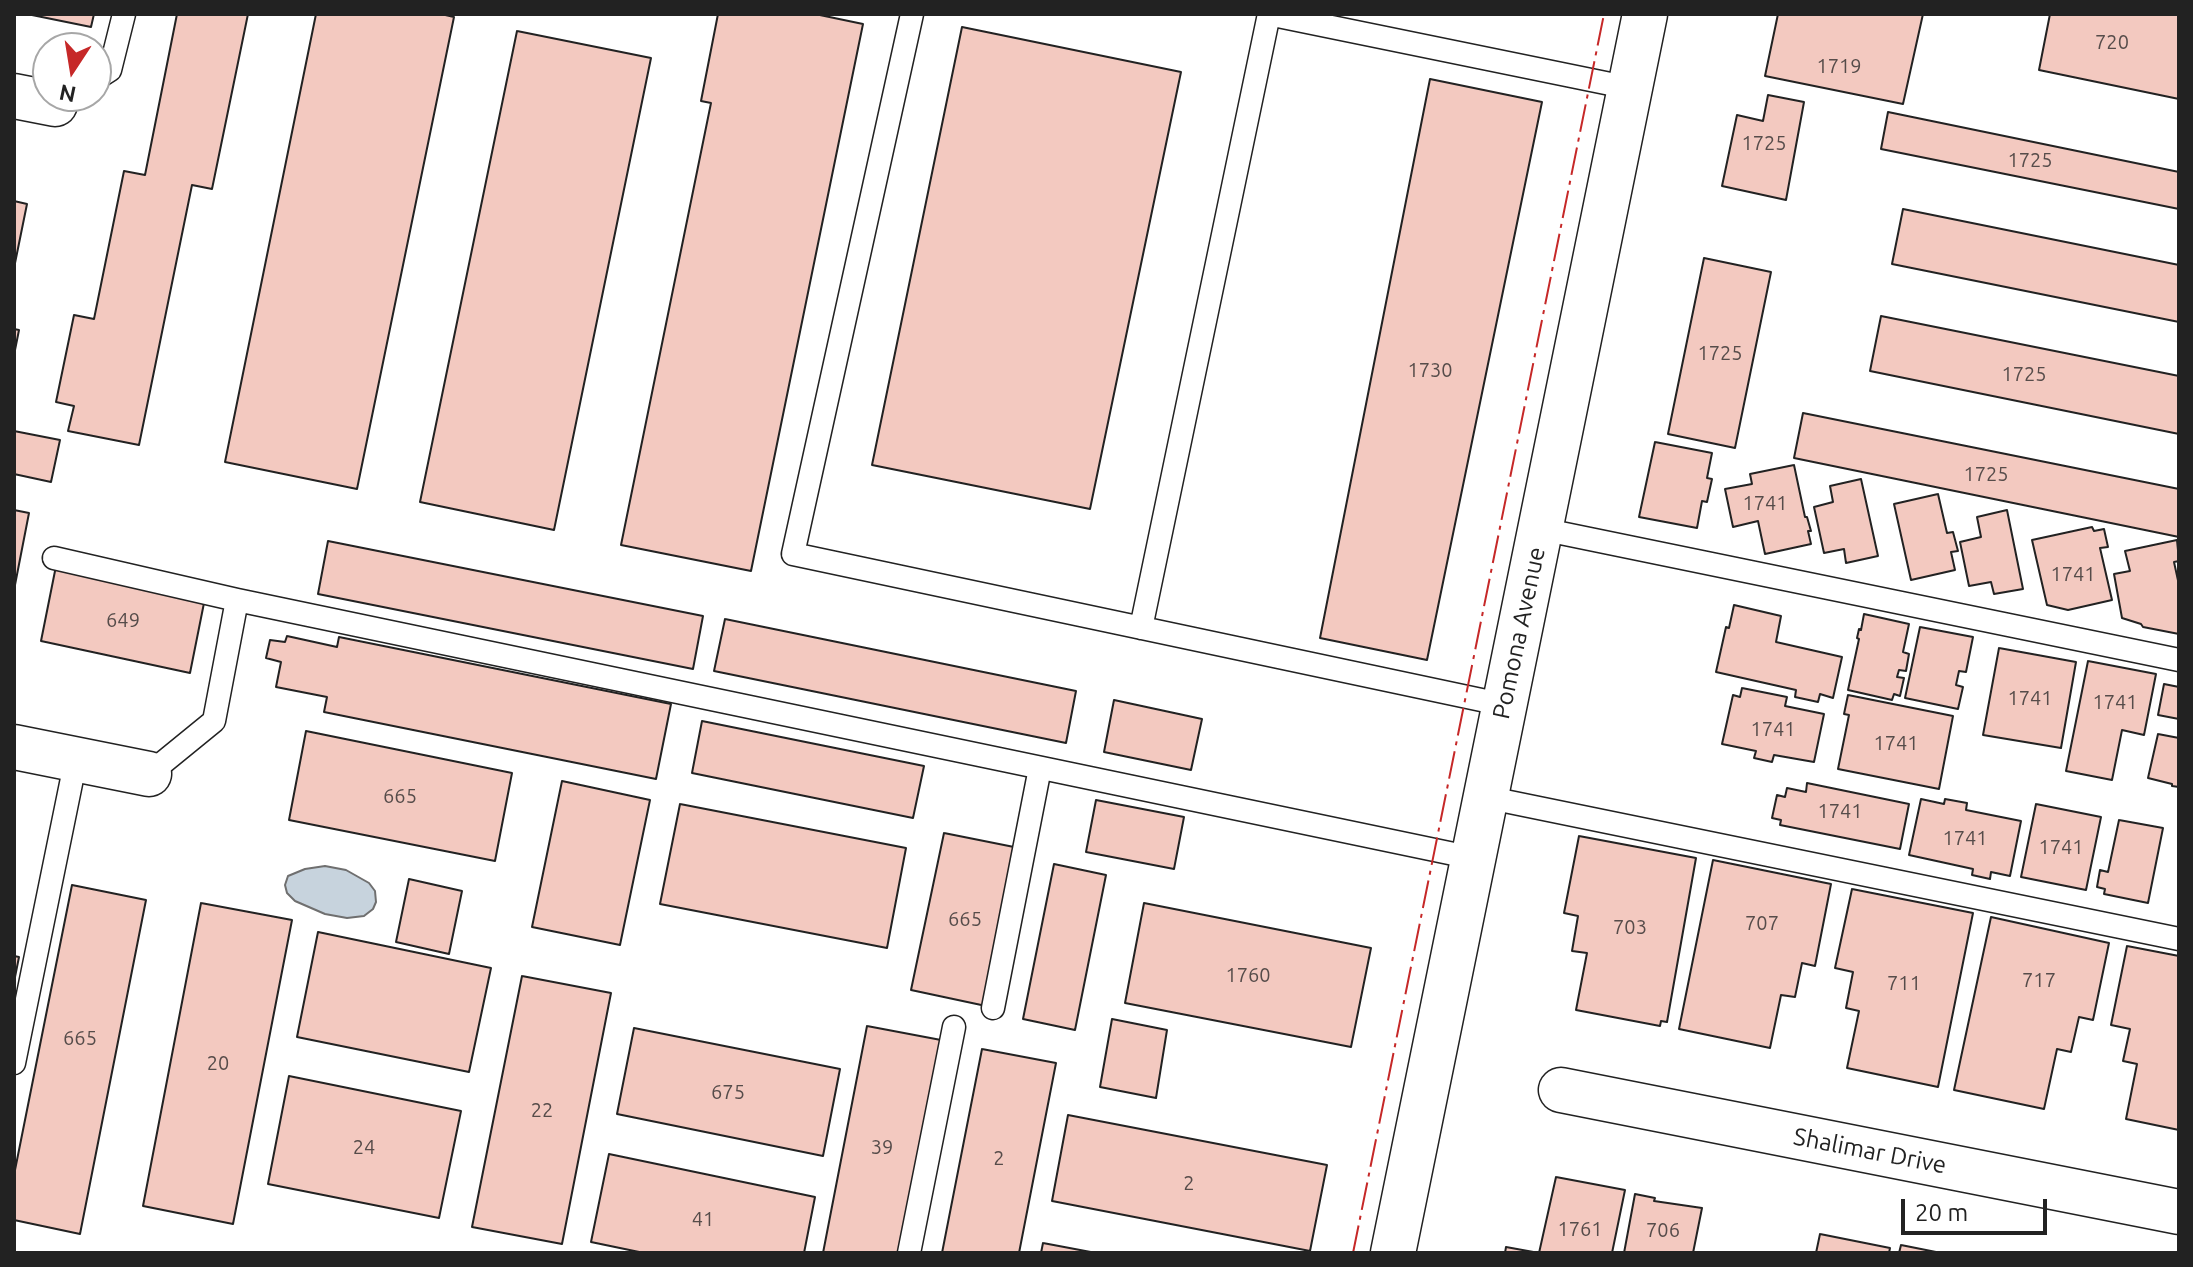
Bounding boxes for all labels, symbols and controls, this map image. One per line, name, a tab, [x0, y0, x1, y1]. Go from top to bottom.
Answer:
house number: 720	[2095, 30, 2129, 54]
north arrow	[32, 32, 112, 112]
house number: 1719	[1816, 54, 1862, 78]
text: N	[57, 80, 78, 108]
house number: 1725	[1741, 131, 1787, 155]
house number: 1725	[2007, 148, 2053, 172]
house number: 1725	[1697, 341, 1743, 365]
house number: 1730	[1407, 358, 1453, 382]
house number: 1725	[2001, 362, 2047, 386]
house number: 1725	[1963, 462, 2009, 486]
house number: 1741	[1742, 491, 1788, 515]
street label: Pomona Avenue	[1487, 544, 1551, 722]
house number: 1741	[2050, 562, 2096, 586]
house number: 649	[106, 608, 140, 632]
house number: 1741	[2007, 686, 2053, 710]
house number: 1741	[2092, 690, 2138, 714]
house number: 1741	[1750, 717, 1796, 741]
house number: 1741	[1873, 731, 1919, 755]
house number: 665	[383, 784, 417, 808]
house number: 1741	[1817, 799, 1863, 823]
house number: 1741	[1942, 826, 1988, 850]
house number: 1741	[2038, 835, 2084, 859]
house number: 665	[948, 907, 982, 931]
house number: 707	[1745, 911, 1779, 935]
house number: 703	[1613, 915, 1647, 939]
house number: 1760	[1225, 963, 1271, 987]
house number: 717	[2022, 968, 2056, 992]
house number: 711	[1887, 971, 1921, 995]
house number: 665	[63, 1026, 97, 1050]
house number: 20	[207, 1051, 229, 1075]
house number: 675	[711, 1080, 745, 1104]
house number: 22	[531, 1098, 553, 1122]
street label: Shalimar Drive	[1791, 1122, 1949, 1180]
house number: 24	[353, 1135, 375, 1159]
house number: 39	[871, 1135, 893, 1159]
house number: 2	[993, 1146, 1005, 1170]
house number: 2	[1183, 1171, 1195, 1195]
scale bar	[1905, 1183, 2051, 1233]
text: 20 m	[1915, 1199, 1968, 1226]
house number: 41	[692, 1207, 714, 1231]
house number: 1761	[1557, 1217, 1603, 1241]
house number: 706	[1646, 1218, 1680, 1242]

